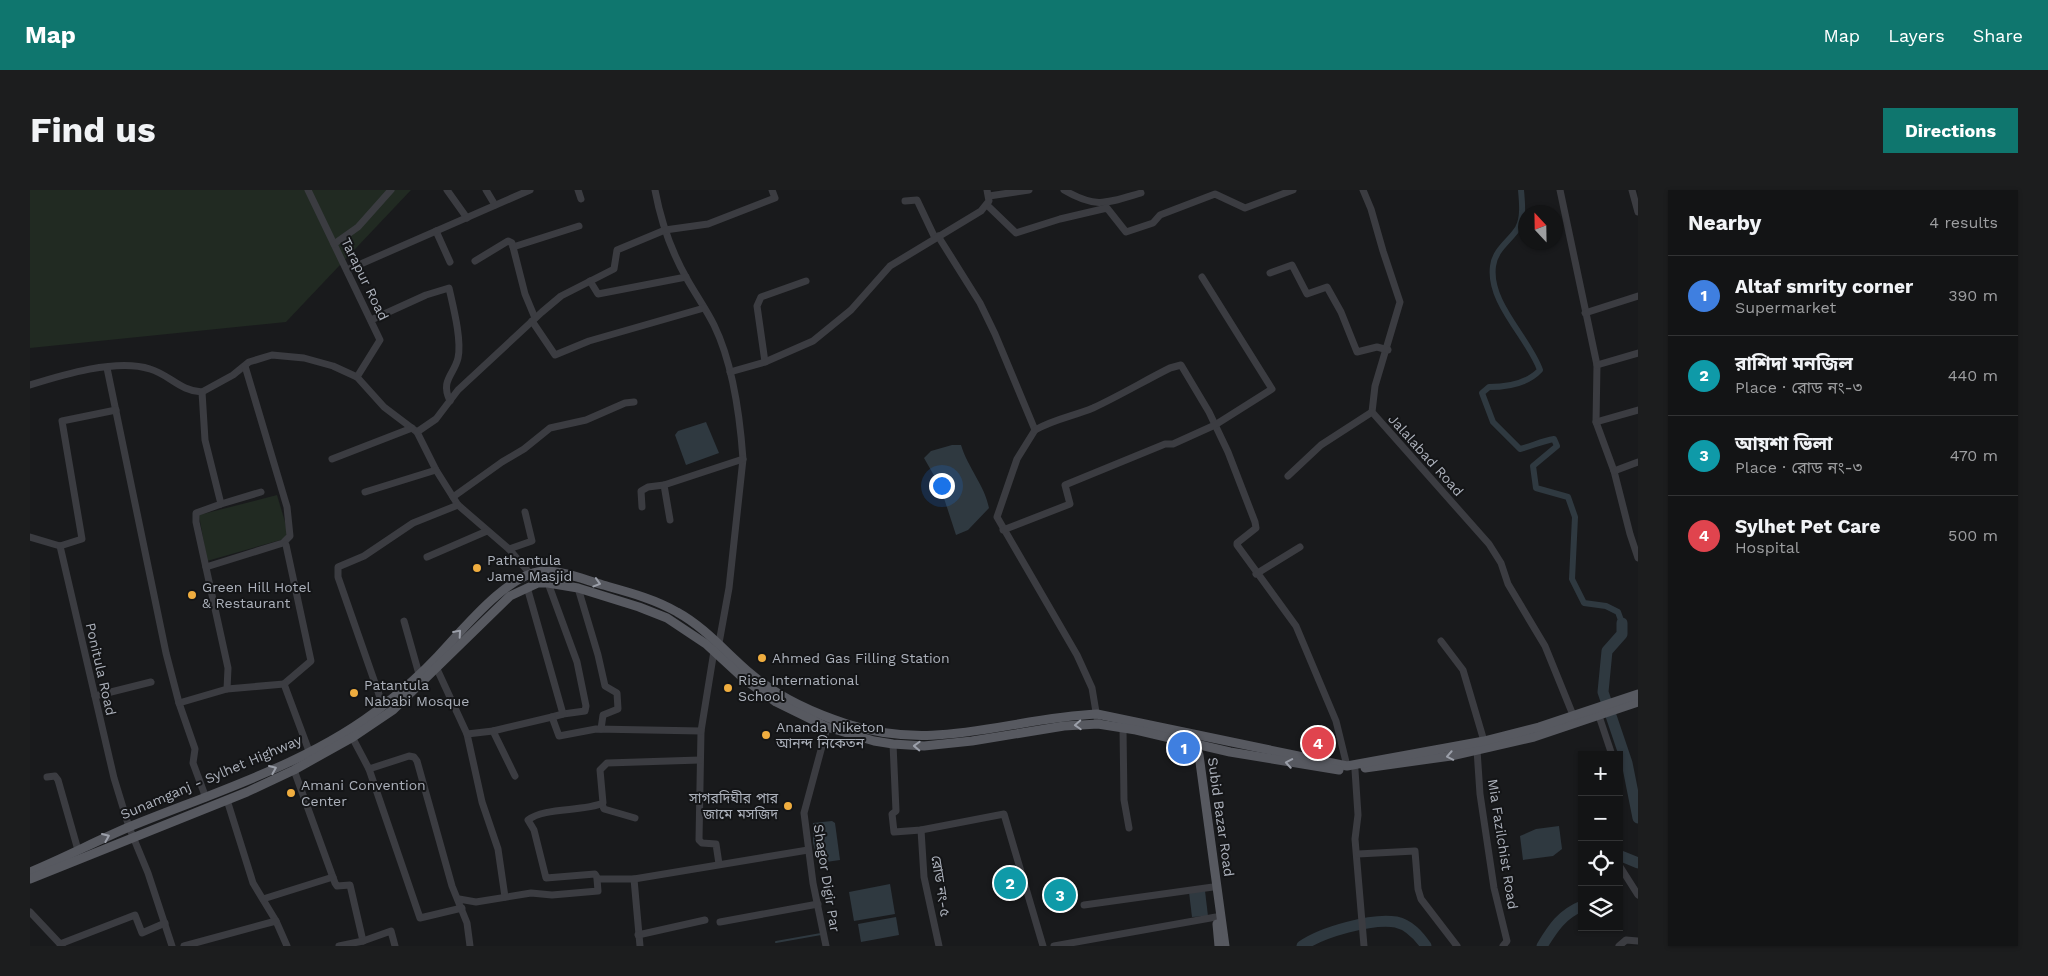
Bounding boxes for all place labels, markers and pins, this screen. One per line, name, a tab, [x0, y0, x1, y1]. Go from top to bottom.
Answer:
place label: Pathantula Jame Masjid	[487, 552, 572, 584]
marker: Pathantula Jame Masjid	[471, 562, 483, 574]
place label: Green Hill Hotel & Restaurant	[202, 579, 311, 611]
marker: Green Hill Hotel & Restaurant	[186, 589, 198, 601]
place label: Ahmed Gas Filling Station	[772, 650, 950, 666]
marker: Ahmed Gas Filling Station	[756, 652, 768, 664]
place label: Rise International School	[738, 672, 859, 704]
place label: Patantula Nababi Mosque	[364, 677, 469, 709]
marker: Rise International School	[722, 682, 734, 694]
marker: Patantula Nababi Mosque	[348, 687, 360, 699]
place label: Ananda Niketon আনন্দ নিকেতন	[775, 719, 884, 751]
pin: 4	[1302, 724, 1334, 762]
marker: Ananda Niketon আনন্দ নিকেতন	[760, 729, 772, 741]
pin: 1	[1168, 729, 1200, 767]
place label: Amani Convention Center	[301, 777, 426, 809]
marker: Amani Convention Center	[285, 787, 297, 799]
place label: সাগরদিঘীর পার জামে মসজিদ	[688, 790, 779, 822]
marker: সাগরদিঘীর পার জামে মসজিদ	[782, 800, 794, 812]
pin: 2	[994, 864, 1026, 902]
pin: 3	[1044, 876, 1076, 914]

